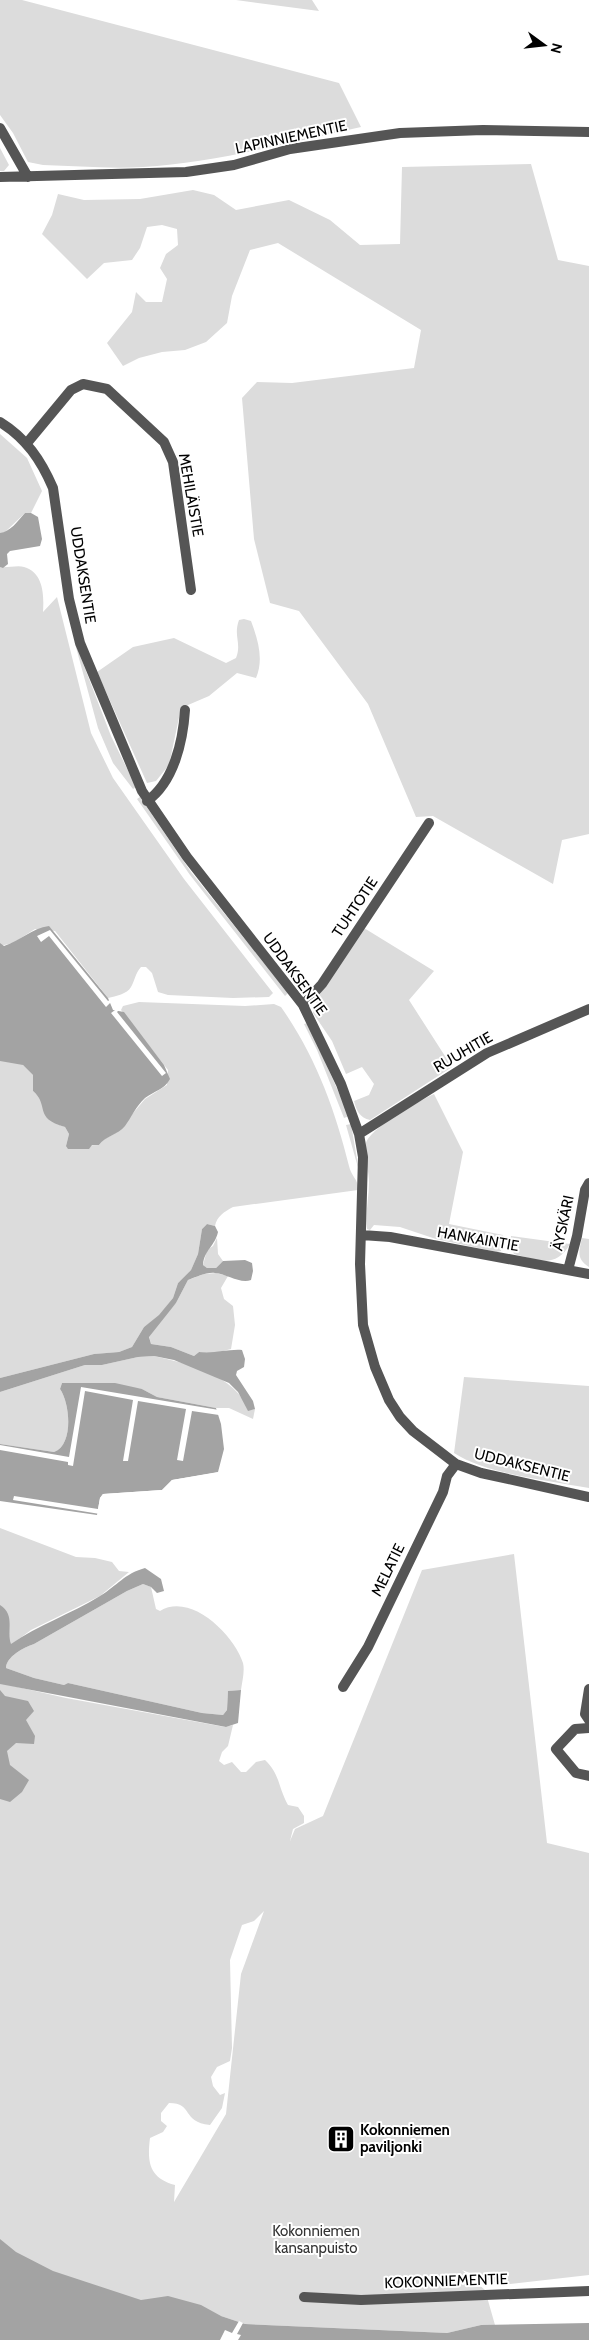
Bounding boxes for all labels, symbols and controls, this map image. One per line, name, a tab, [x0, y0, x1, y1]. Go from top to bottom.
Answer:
north arrow	[519, 20, 569, 70]
text: N	[547, 41, 567, 55]
street label: LAPINNIEMENTIE	[234, 116, 348, 158]
street label: MEHILÄISTIE	[175, 452, 207, 538]
street label: UDDAKSENTIE	[66, 525, 100, 625]
street label: TUHTOTIE	[328, 874, 382, 940]
street label: UDDAKSENTIE	[259, 929, 331, 1019]
street label: RUUHITIE	[430, 1028, 496, 1076]
street label: ÄYSKÄRI	[548, 1194, 578, 1252]
street label: HANKAINTIE	[436, 1223, 520, 1255]
street label: UDDAKSENTIE	[472, 1444, 572, 1486]
street label: MELATIE	[368, 1541, 408, 1599]
place label: Kokonniemen paviljonki	[360, 2121, 450, 2156]
building icon: Kokonniemen paviljonki	[326, 2124, 356, 2154]
park label: Kokonniemen kansanpuisto	[272, 2222, 360, 2257]
street label: KOKONNIEMENTIE	[384, 2270, 508, 2292]

